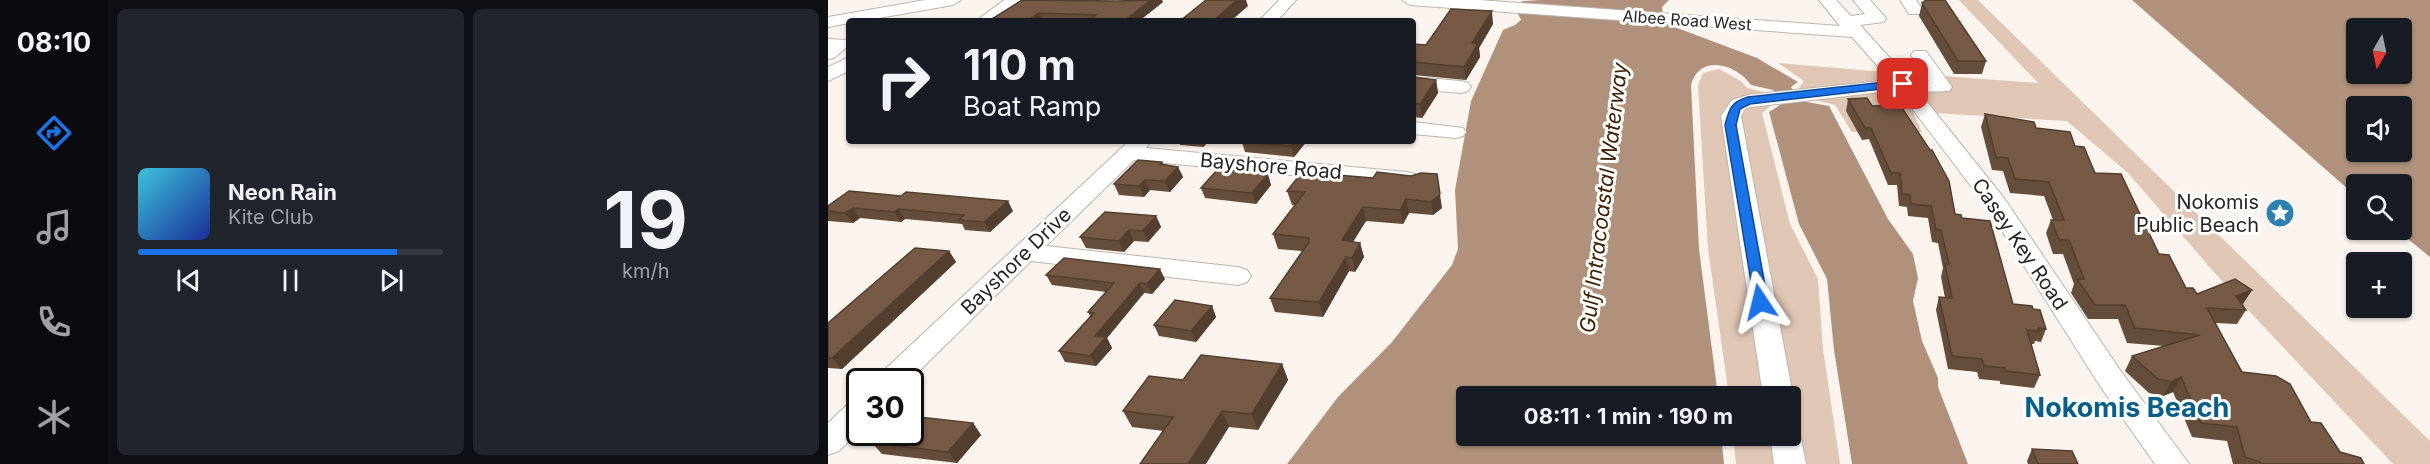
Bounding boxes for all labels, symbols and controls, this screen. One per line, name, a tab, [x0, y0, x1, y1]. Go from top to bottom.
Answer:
street label: Albee Road West	[1622, 6, 1752, 34]
north arrow	[2346, 18, 2412, 84]
map controls	[2346, 18, 2412, 318]
text: 08:10	[17, 26, 91, 59]
text: 110 m	[963, 39, 1076, 90]
icon: right	[864, 42, 942, 120]
pin	[1877, 58, 1928, 109]
water label: Gulf Intracoastal Waterway	[1575, 60, 1633, 334]
icon: arrive	[1886, 67, 1919, 100]
text: Boat Ramp	[963, 90, 1101, 123]
button: sound	[2346, 96, 2412, 162]
icon: directions	[33, 112, 75, 154]
street label: Bayshore Road	[1199, 148, 1343, 184]
text: 19	[604, 172, 688, 267]
street label: Casey Key Road	[1967, 174, 2073, 314]
button: search	[2346, 174, 2412, 240]
text: Neon Rain	[228, 179, 337, 205]
place label: Nokomis Public Beach	[2136, 190, 2259, 237]
place icon: Nokomis Public Beach	[2264, 197, 2296, 229]
street label: Bayshore Drive	[956, 202, 1076, 320]
text: Kite Club	[228, 205, 314, 229]
icon: music	[33, 206, 75, 248]
button: +	[2346, 252, 2412, 318]
text: km/h	[622, 259, 670, 283]
icon: previous	[172, 264, 205, 297]
icon: pause	[274, 264, 307, 297]
icon: next	[375, 264, 408, 297]
position arrow	[1728, 270, 1792, 334]
icon: phone	[33, 301, 75, 343]
speed limit sign: 30	[846, 368, 924, 446]
district label: Nokomis Beach	[2025, 391, 2229, 424]
icon: climate	[33, 396, 75, 438]
text: 08:11 · 1 min · 190 m	[1524, 403, 1733, 429]

